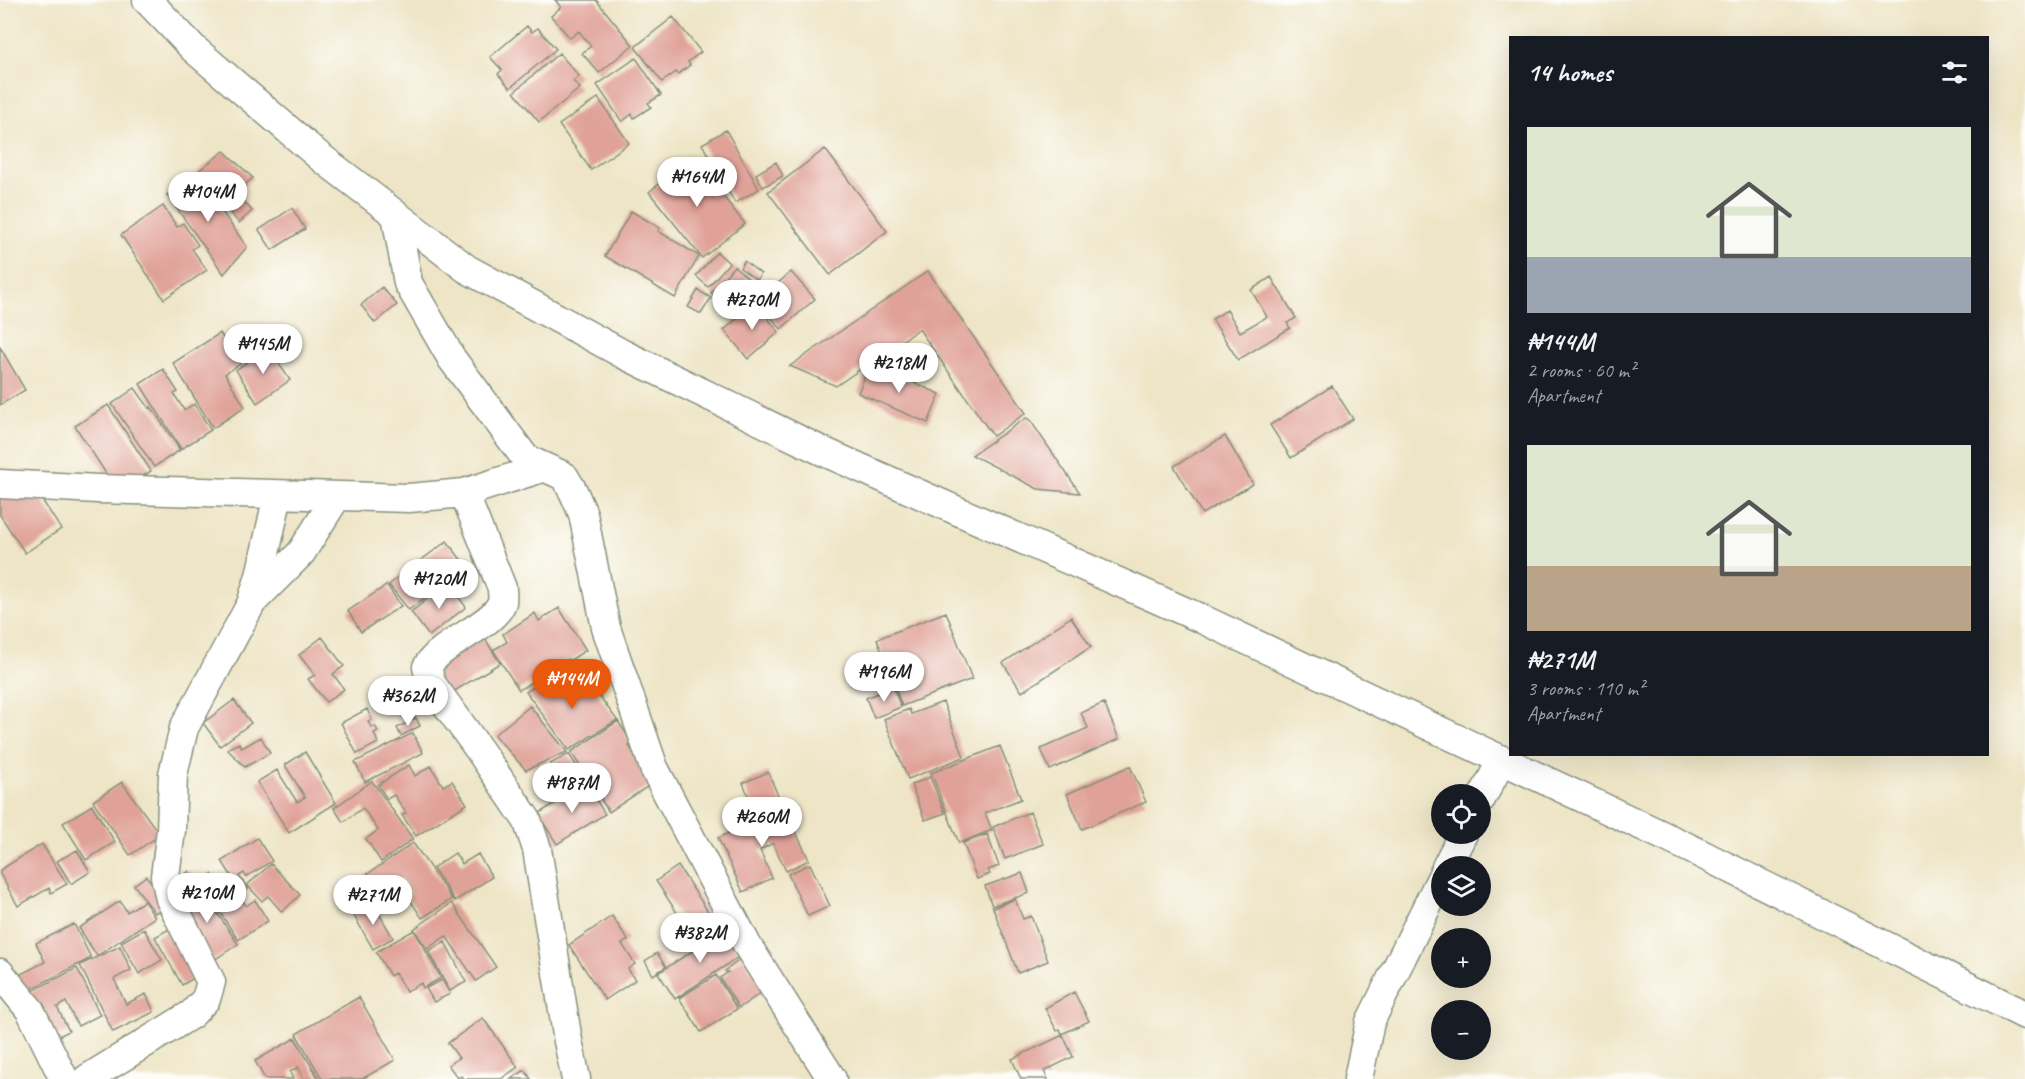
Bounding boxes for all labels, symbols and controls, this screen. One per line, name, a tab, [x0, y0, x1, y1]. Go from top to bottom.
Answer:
text: 14 homes	[1527, 56, 1612, 89]
icon: filters	[1938, 56, 1971, 89]
pin: ₦164M	[655, 157, 739, 208]
text: ₦164M	[671, 164, 723, 189]
icon: home	[1695, 166, 1803, 274]
pin: ₦104M	[166, 172, 250, 223]
text: ₦104M	[182, 179, 234, 204]
pin: ₦270M	[710, 280, 794, 331]
text: ₦270M	[726, 287, 778, 312]
pin: ₦145M	[221, 324, 305, 375]
text: ₦144M	[1527, 325, 1594, 358]
text: ₦145M	[237, 331, 289, 356]
pin: ₦218M	[857, 343, 941, 394]
text: ₦218M	[873, 350, 925, 375]
text: 2 rooms · 60 m²	[1527, 358, 1635, 383]
text: Apartment	[1527, 383, 1600, 408]
icon: home	[1695, 484, 1803, 592]
pin: ₦120M	[397, 559, 481, 610]
text: ₦120M	[413, 566, 465, 591]
text: ₦271M	[1527, 643, 1594, 676]
pin: ₦196M	[842, 652, 926, 703]
pin: ₦144M	[530, 659, 614, 710]
text: ₦196M	[858, 659, 910, 684]
text: ₦144M	[546, 666, 598, 691]
pin: ₦362M	[366, 676, 450, 727]
text: 3 rooms · 110 m²	[1527, 676, 1644, 701]
text: ₦362M	[382, 683, 434, 708]
text: Apartment	[1527, 701, 1600, 726]
pin: ₦187M	[530, 763, 614, 814]
text: ₦187M	[546, 770, 598, 795]
map controls	[1431, 784, 1491, 1060]
button: locate	[1431, 784, 1491, 844]
pin: ₦260M	[720, 797, 804, 848]
text: ₦260M	[736, 804, 788, 829]
button: layers	[1431, 856, 1491, 916]
pin: ₦210M	[165, 873, 249, 924]
pin: ₦271M	[331, 875, 415, 926]
text: ₦210M	[181, 880, 233, 905]
text: ₦271M	[347, 882, 399, 907]
pin: ₦382M	[658, 913, 742, 964]
text: ₦382M	[674, 920, 726, 945]
button: +	[1431, 928, 1491, 988]
button: −	[1431, 1000, 1491, 1060]

